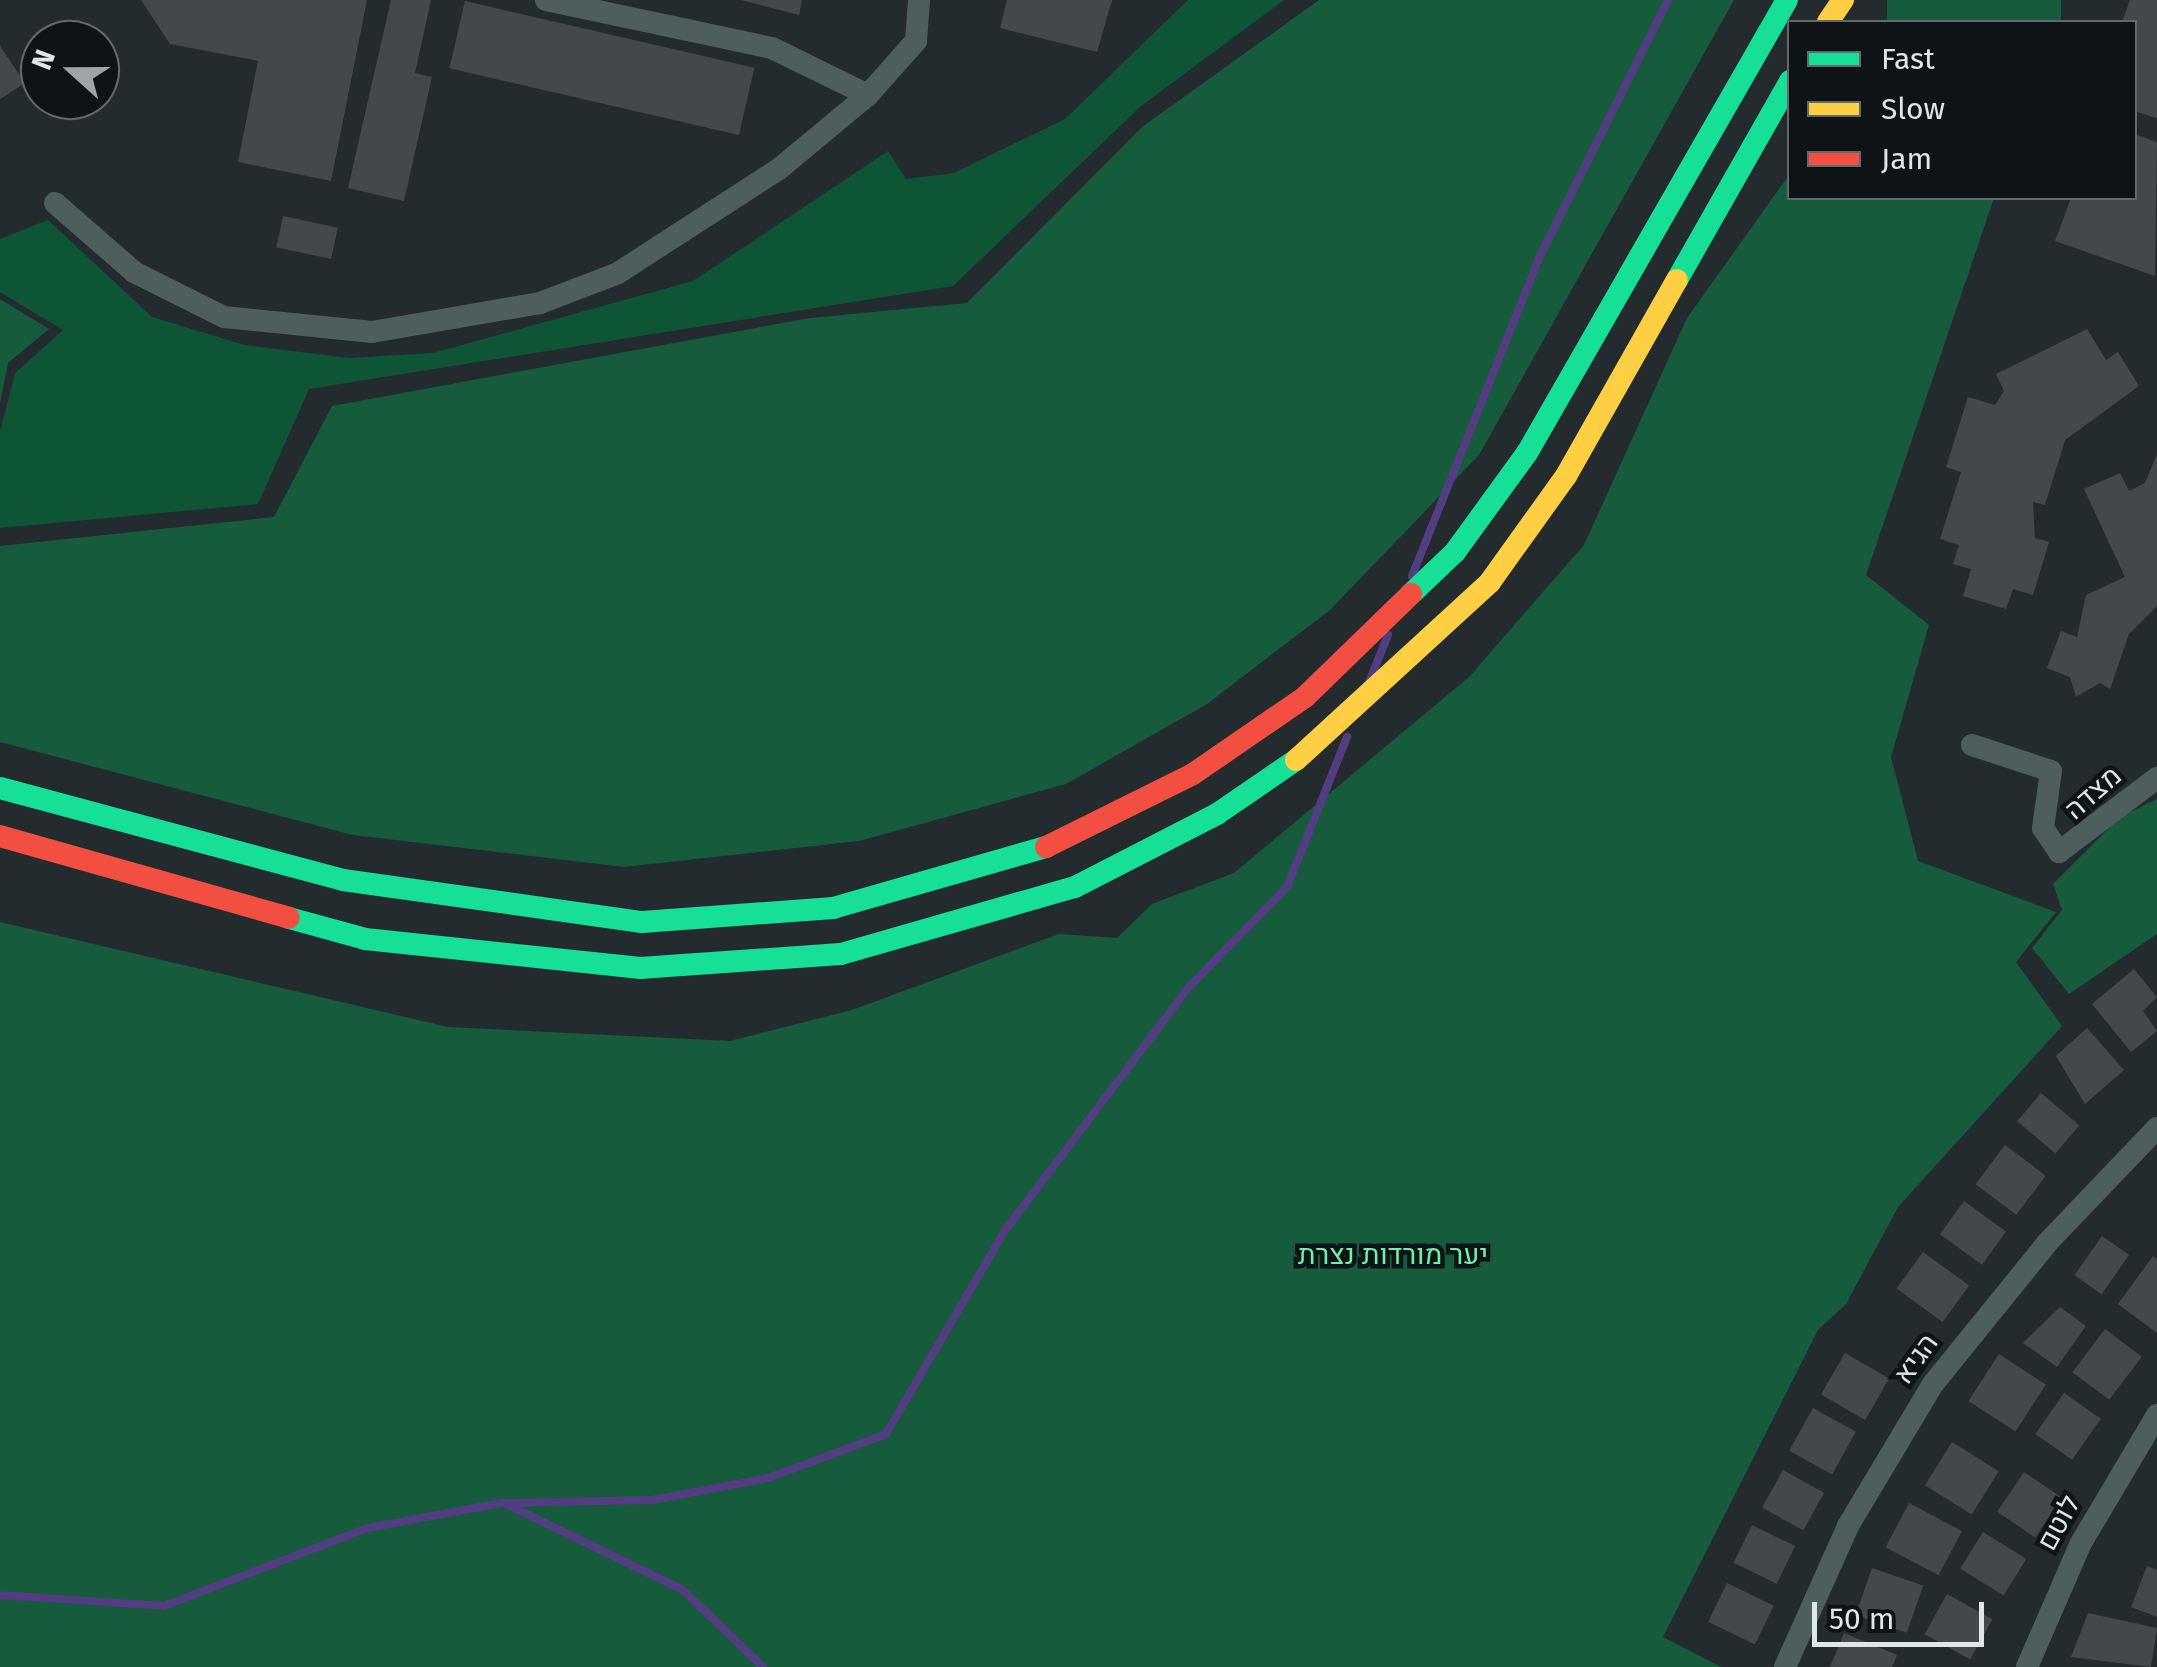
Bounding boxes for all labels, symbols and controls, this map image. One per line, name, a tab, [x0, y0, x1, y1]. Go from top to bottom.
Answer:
north arrow	[20, 20, 120, 120]
legend	[1787, 20, 2137, 200]
text: Fast	[1881, 41, 1935, 77]
text: N	[25, 45, 62, 74]
text: Slow	[1881, 91, 1945, 127]
text: Jam	[1881, 141, 1932, 177]
street label: מצדה	[2058, 759, 2128, 827]
park label: יער מורדות נצרת	[1298, 1238, 1488, 1272]
street label: הגיא	[1887, 1327, 1945, 1391]
street label: לוטם	[2030, 1490, 2088, 1556]
scale bar	[1817, 1582, 1990, 1644]
text: 50 m	[1829, 1601, 1894, 1637]

